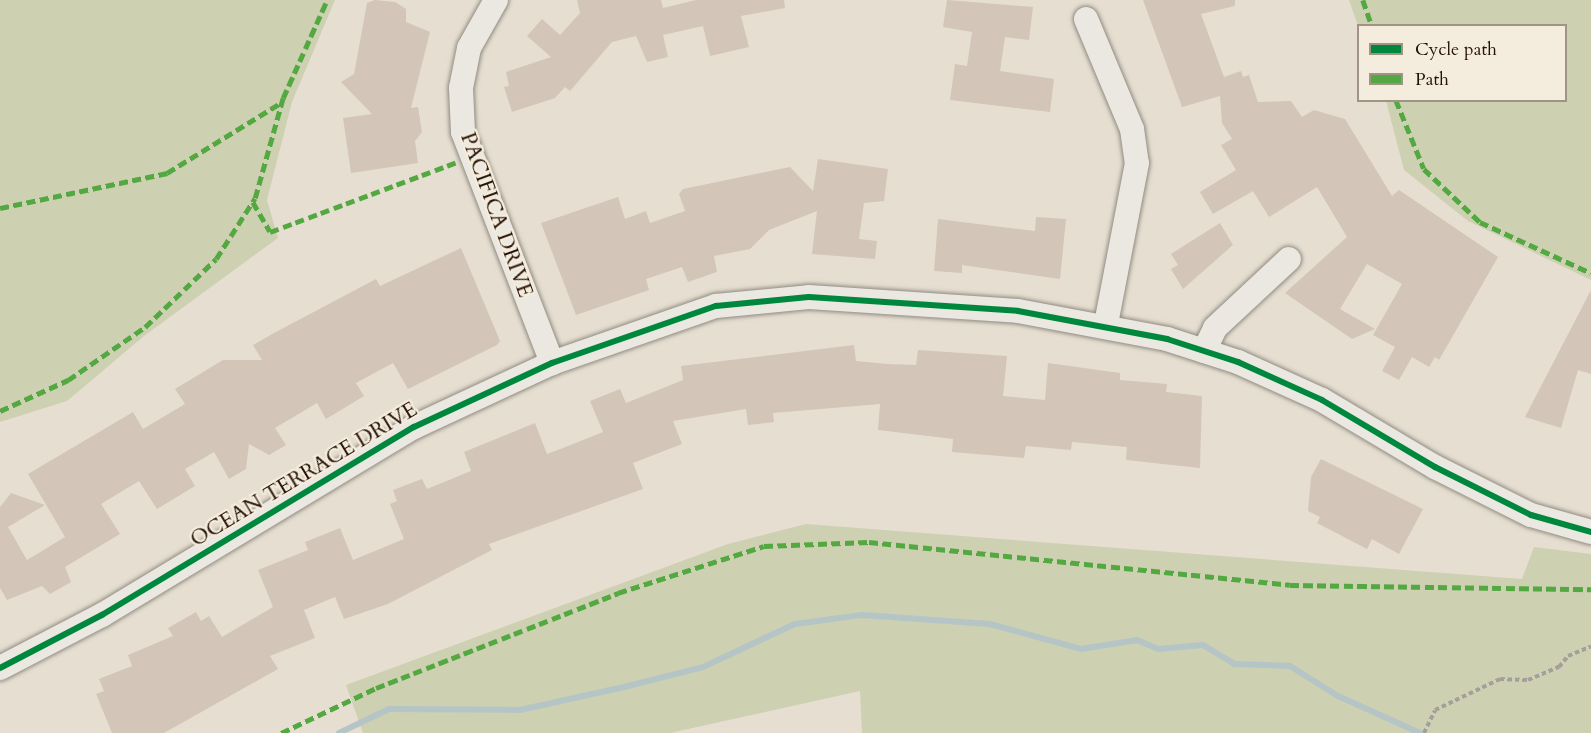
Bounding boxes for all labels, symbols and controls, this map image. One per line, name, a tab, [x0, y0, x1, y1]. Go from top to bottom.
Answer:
legend	[1357, 24, 1567, 102]
text: Cycle path	[1415, 37, 1497, 62]
text: Path	[1415, 67, 1449, 92]
street label: PACIFICA DRIVE	[454, 129, 538, 301]
street label: OCEAN TERRACE DRIVE	[186, 397, 422, 553]

